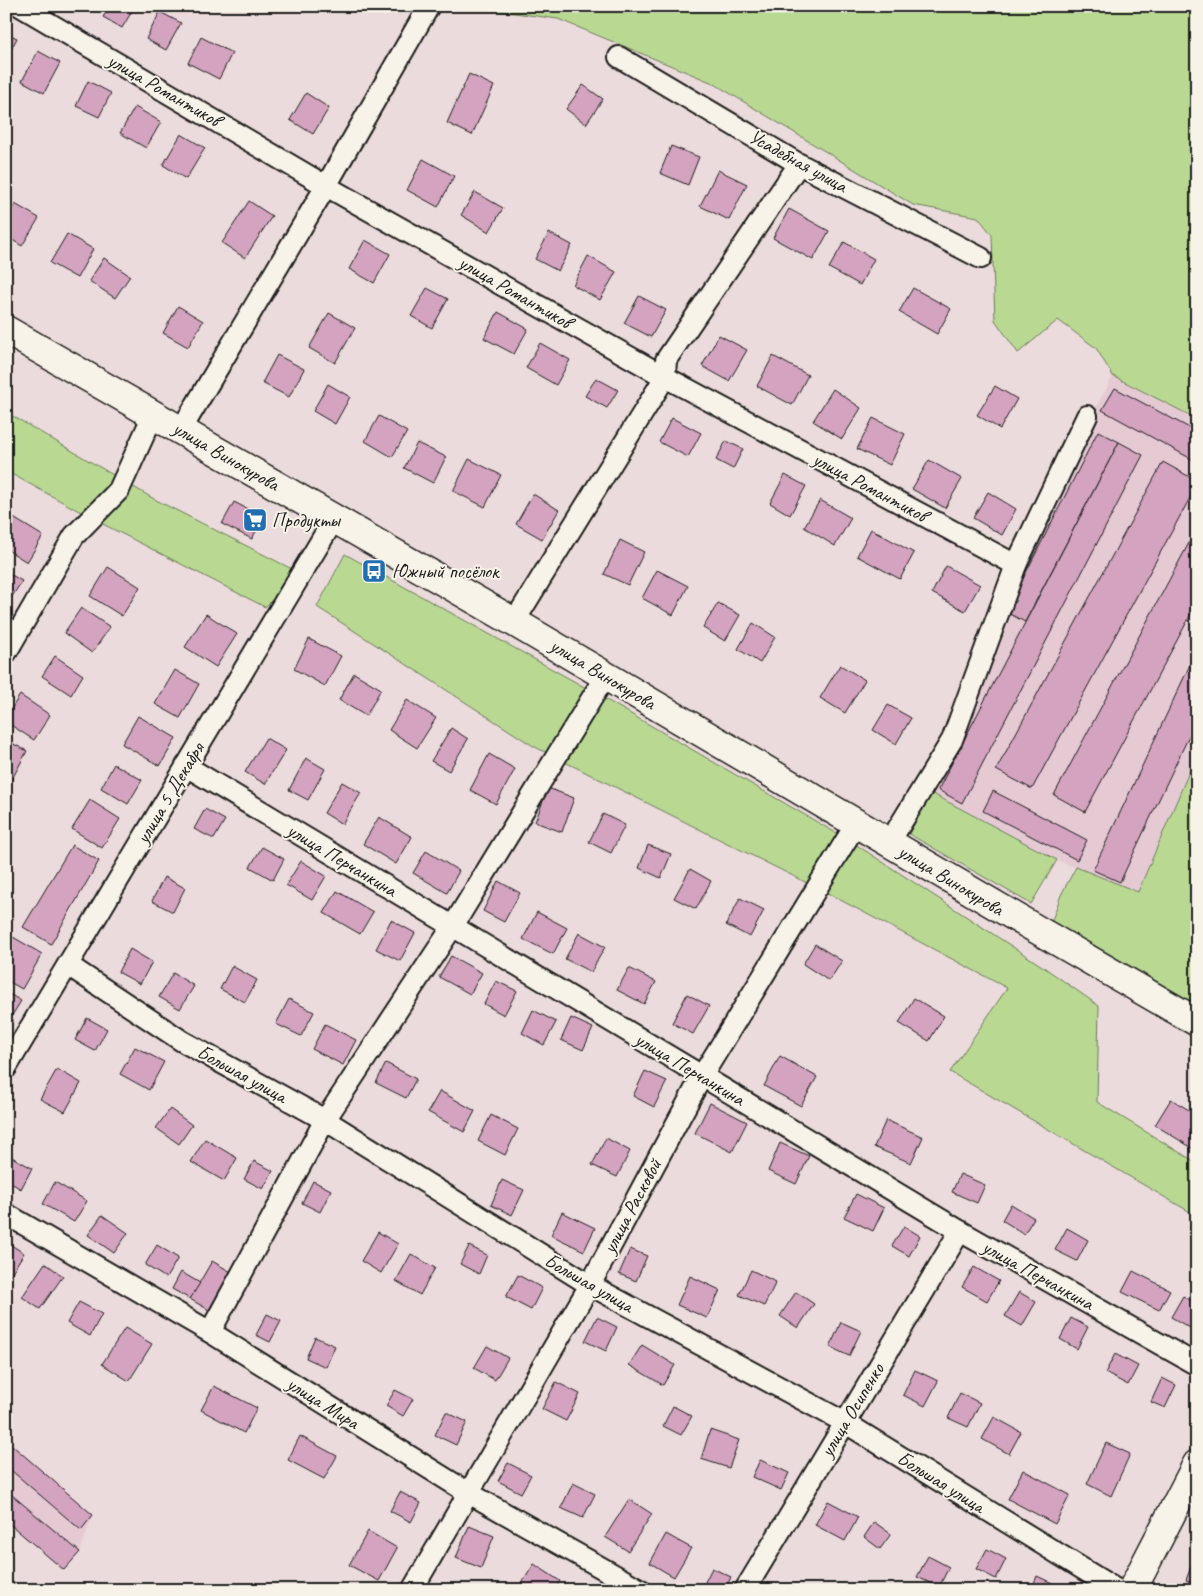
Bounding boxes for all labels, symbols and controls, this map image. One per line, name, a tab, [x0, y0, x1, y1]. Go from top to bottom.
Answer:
street label: улица Романтиков	[103, 47, 229, 135]
street label: Усадебная улица	[744, 124, 853, 199]
street label: улица Романтиков	[454, 249, 580, 337]
street label: улица Винокурова	[168, 415, 285, 497]
street label: улица Романтиков	[808, 446, 936, 530]
supermarket icon: Продукты	[242, 507, 268, 533]
place label: Продукты	[272, 508, 341, 533]
bus stop icon: Южный посёлок	[361, 558, 387, 584]
place label: Южный посёлок	[392, 559, 500, 584]
street label: улица Винокурова	[545, 632, 662, 716]
street label: улица 5 Декабря	[130, 736, 211, 849]
street label: улица Перчанкина	[282, 817, 402, 903]
street label: улица Винокурова	[893, 838, 1010, 922]
street label: улица Перчанкина	[630, 1026, 750, 1112]
street label: Большая улица	[193, 1039, 293, 1110]
street label: улица Расковой	[596, 1153, 668, 1258]
street label: улица Перчанкина	[977, 1234, 1099, 1316]
street label: Большая улица	[540, 1248, 639, 1319]
street label: улица Осипенко	[814, 1358, 890, 1462]
street label: улица Мира	[281, 1371, 365, 1436]
street label: Большая улица	[893, 1445, 991, 1520]

